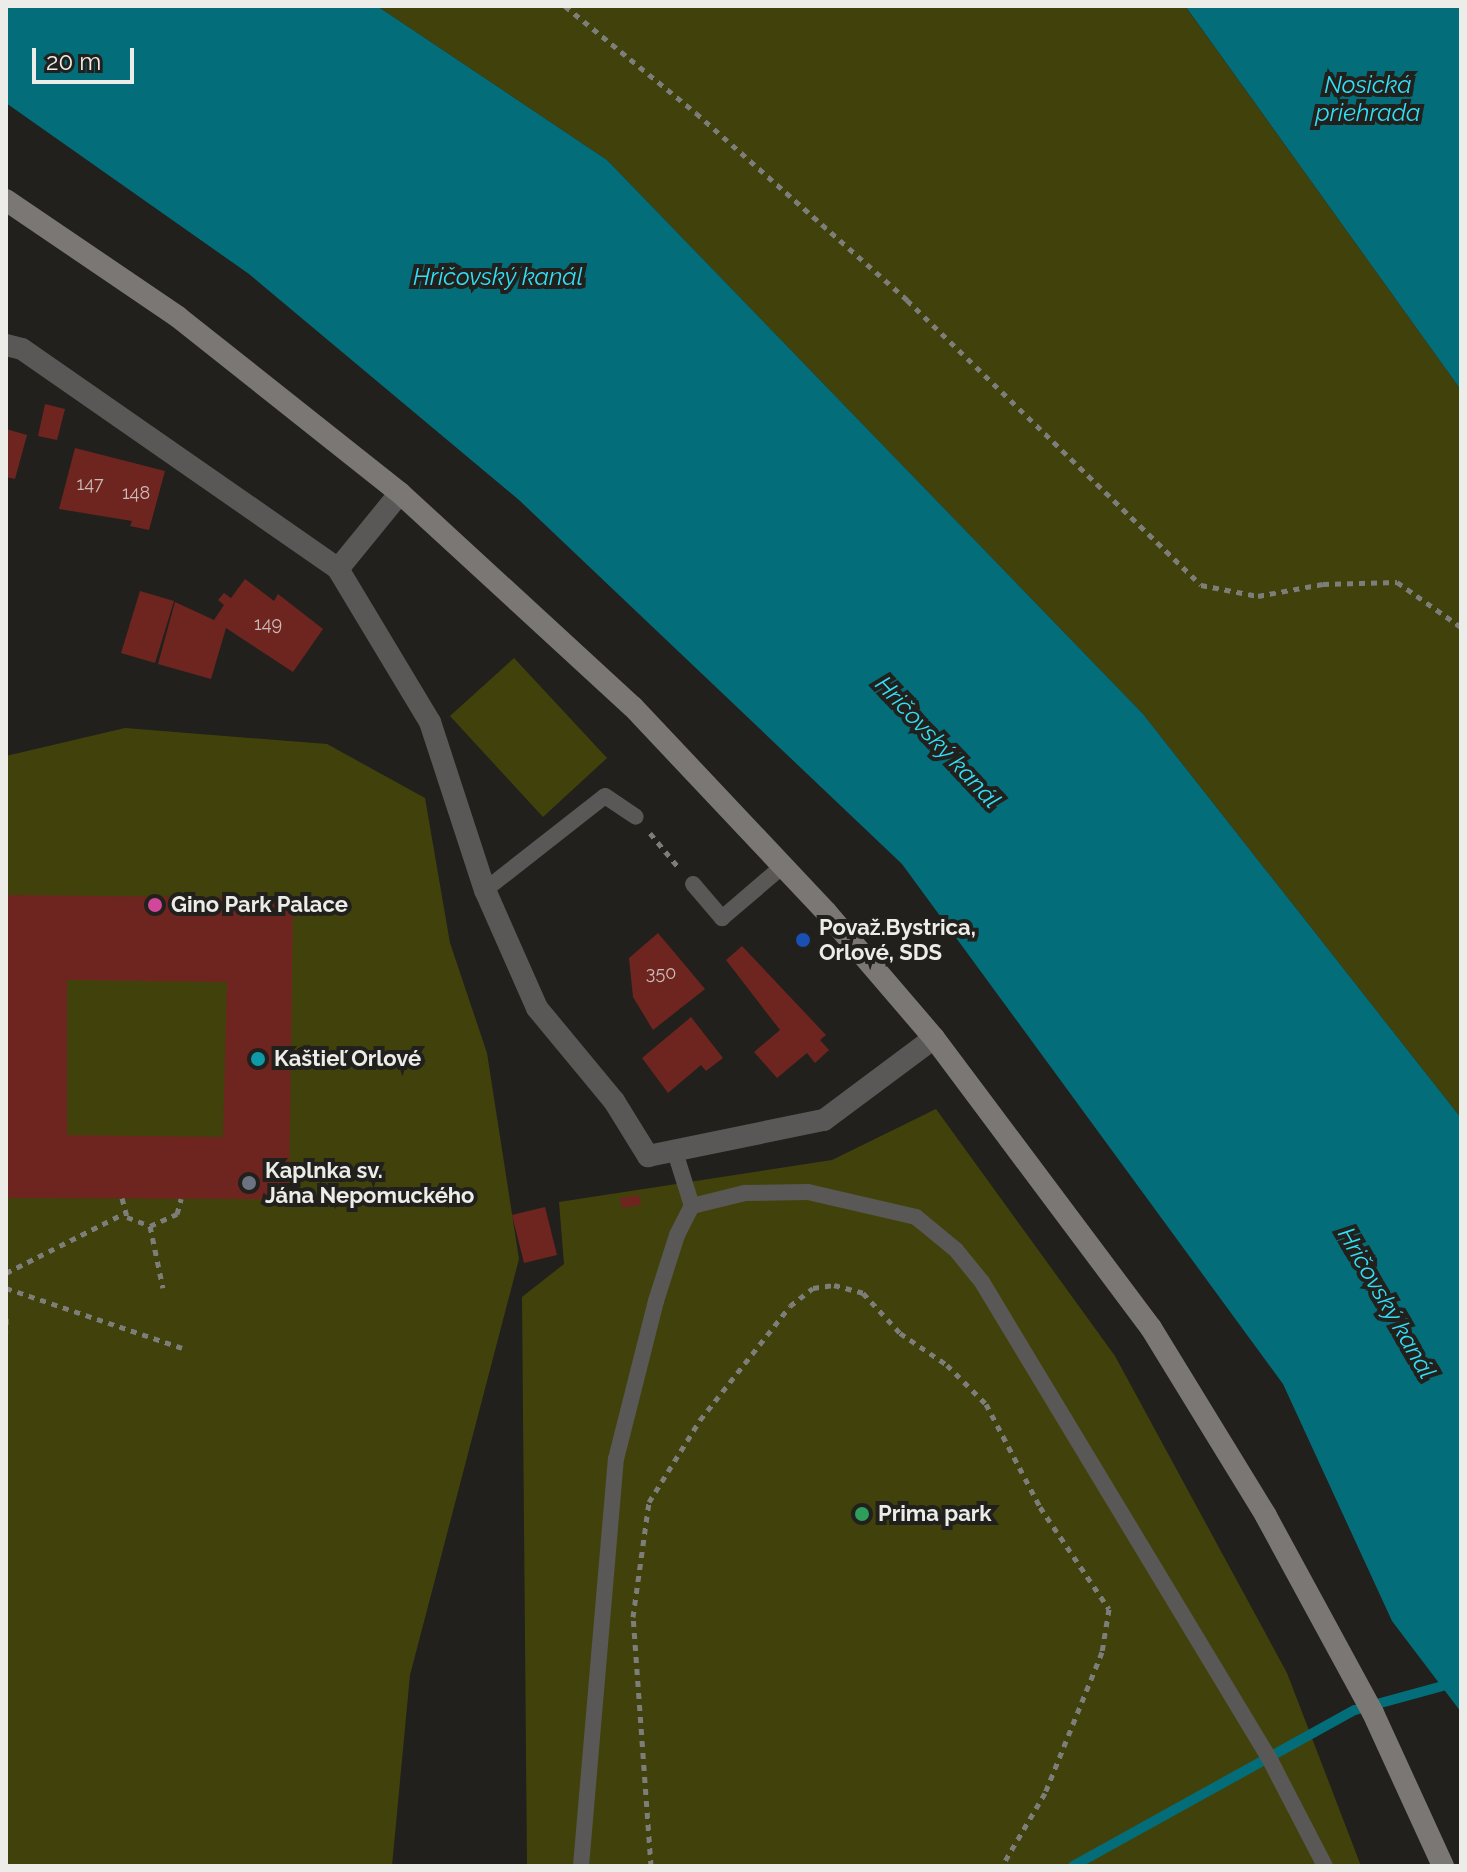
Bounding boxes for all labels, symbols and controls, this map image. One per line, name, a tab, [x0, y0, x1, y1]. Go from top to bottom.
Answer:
scale bar	[36, 32, 138, 82]
text: 20 m	[46, 47, 101, 76]
water label: Nosická priehrada	[1316, 71, 1420, 127]
water label: Hričovský kanál	[413, 263, 583, 291]
house number: 147	[76, 473, 104, 495]
house number: 148	[122, 482, 150, 504]
house number: 149	[254, 613, 282, 635]
water label: Hričovský kanál	[869, 670, 1007, 814]
place label: Gino Park Palace	[171, 892, 348, 918]
marker: Gino Park Palace	[146, 896, 164, 914]
place label: Považ.Bystrica, Orlové, SDS	[819, 914, 976, 966]
marker: Považ.Bystrica, Orlové, SDS	[794, 931, 812, 949]
house number: 350	[646, 962, 676, 984]
place label: Kaštieľ Orlové	[274, 1046, 421, 1072]
marker: Kaštieľ Orlové	[249, 1050, 267, 1068]
place label: Kaplnka sv. Jána Nepomuckého	[265, 1157, 474, 1208]
marker: Kaplnka sv. Jána Nepomuckého	[240, 1174, 258, 1192]
water label: Hričovský kanál	[1332, 1222, 1442, 1384]
place label: Prima park	[878, 1501, 992, 1527]
marker: Prima park	[853, 1505, 871, 1523]

